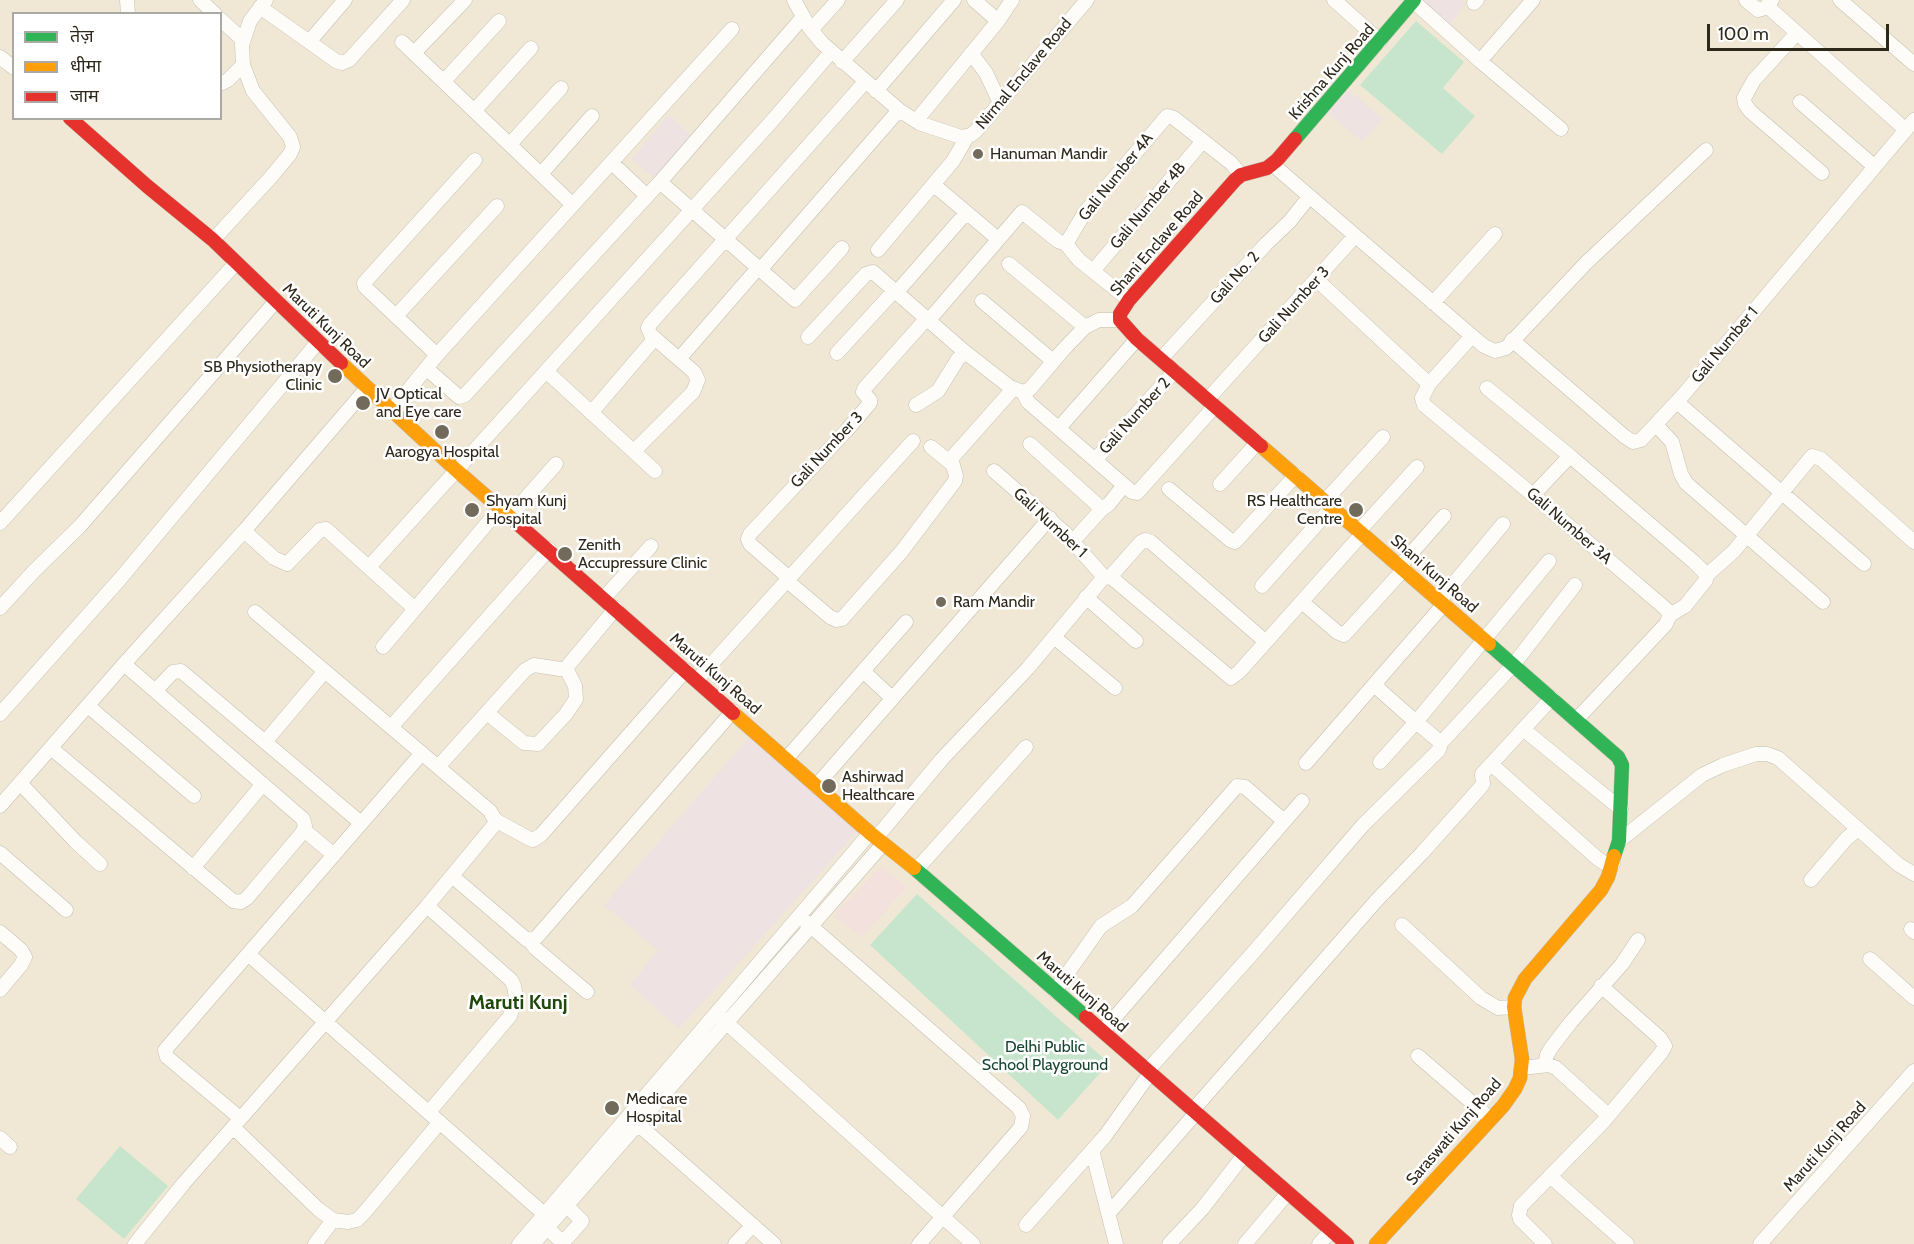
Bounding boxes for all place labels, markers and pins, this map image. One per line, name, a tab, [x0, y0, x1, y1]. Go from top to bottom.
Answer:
place label: Hanuman Mandir	[990, 144, 1107, 164]
marker: Hanuman Mandir	[971, 147, 985, 161]
place label: SB Physiotherapy Clinic	[204, 357, 322, 395]
marker: SB Physiotherapy Clinic	[326, 367, 344, 385]
place label: JV Optical and Eye care	[376, 384, 461, 422]
marker: JV Optical and Eye care	[354, 394, 372, 412]
marker: Aarogya Hospital	[433, 423, 451, 441]
place label: Aarogya Hospital	[385, 442, 499, 462]
place label: Shyam Kunj Hospital	[486, 491, 566, 529]
place label: RS Healthcare Centre	[1247, 491, 1342, 529]
marker: Shyam Kunj Hospital	[463, 501, 481, 519]
marker: RS Healthcare Centre	[1347, 501, 1365, 519]
place label: Zenith Accupressure Clinic	[578, 535, 707, 573]
marker: Zenith Accupressure Clinic	[556, 545, 574, 563]
place label: Ram Mandir	[953, 592, 1035, 612]
marker: Ram Mandir	[934, 595, 948, 609]
place label: Ashirwad Healthcare	[842, 767, 915, 805]
marker: Ashirwad Healthcare	[820, 777, 838, 795]
place label: Medicare Hospital	[626, 1089, 687, 1127]
marker: Medicare Hospital	[603, 1099, 621, 1117]

